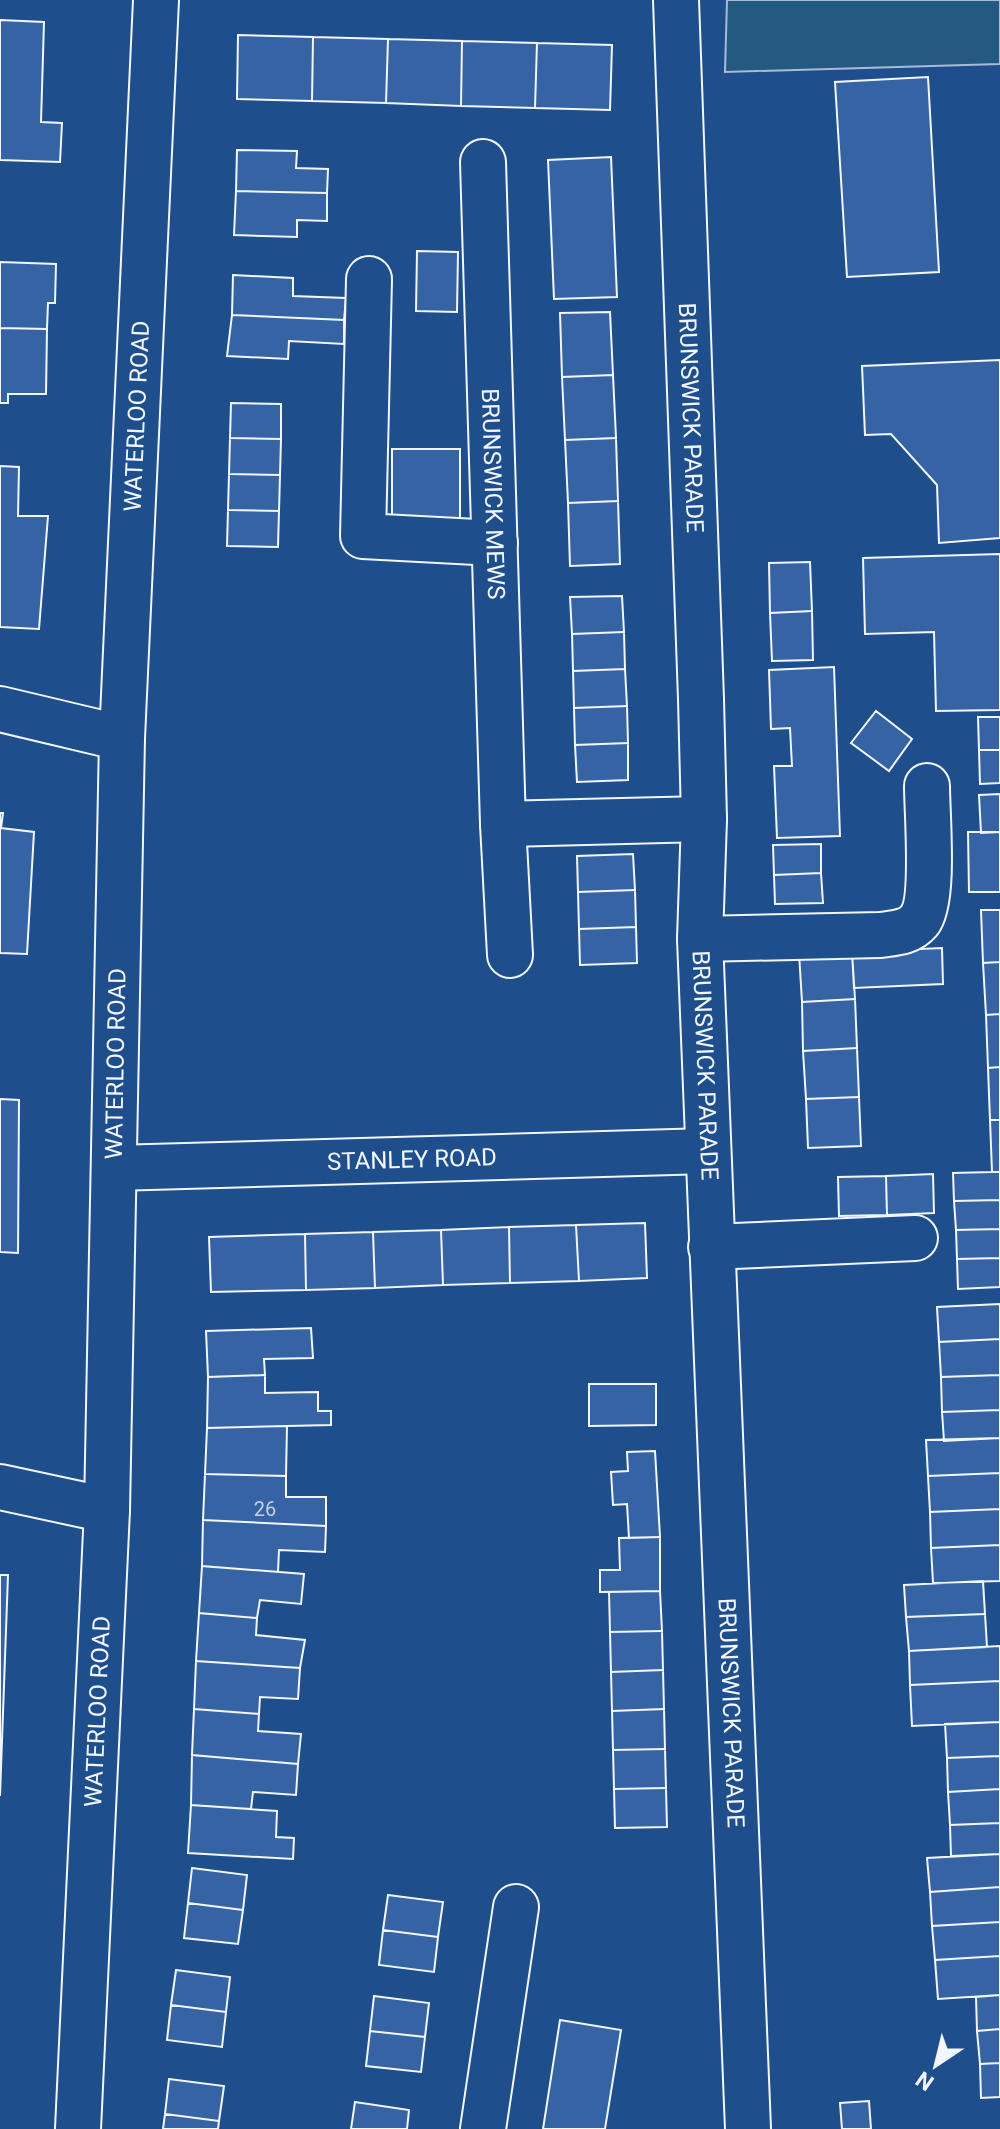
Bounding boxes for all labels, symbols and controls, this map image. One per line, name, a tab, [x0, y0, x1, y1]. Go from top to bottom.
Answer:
street label: BRUNSWICK PARADE	[673, 302, 709, 533]
street label: WATERLOO ROAD	[118, 320, 155, 512]
street label: BRUNSWICK MEWS	[476, 388, 510, 600]
street label: BRUNSWICK PARADE	[686, 950, 724, 1181]
street label: WATERLOO ROAD	[100, 968, 132, 1160]
street label: STANLEY ROAD	[327, 1143, 497, 1176]
house number: 26	[254, 1497, 276, 1521]
street label: BRUNSWICK PARADE	[713, 1597, 750, 1828]
street label: WATERLOO ROAD	[79, 1615, 116, 1808]
north arrow	[896, 2025, 976, 2105]
text: N	[911, 2066, 938, 2096]

